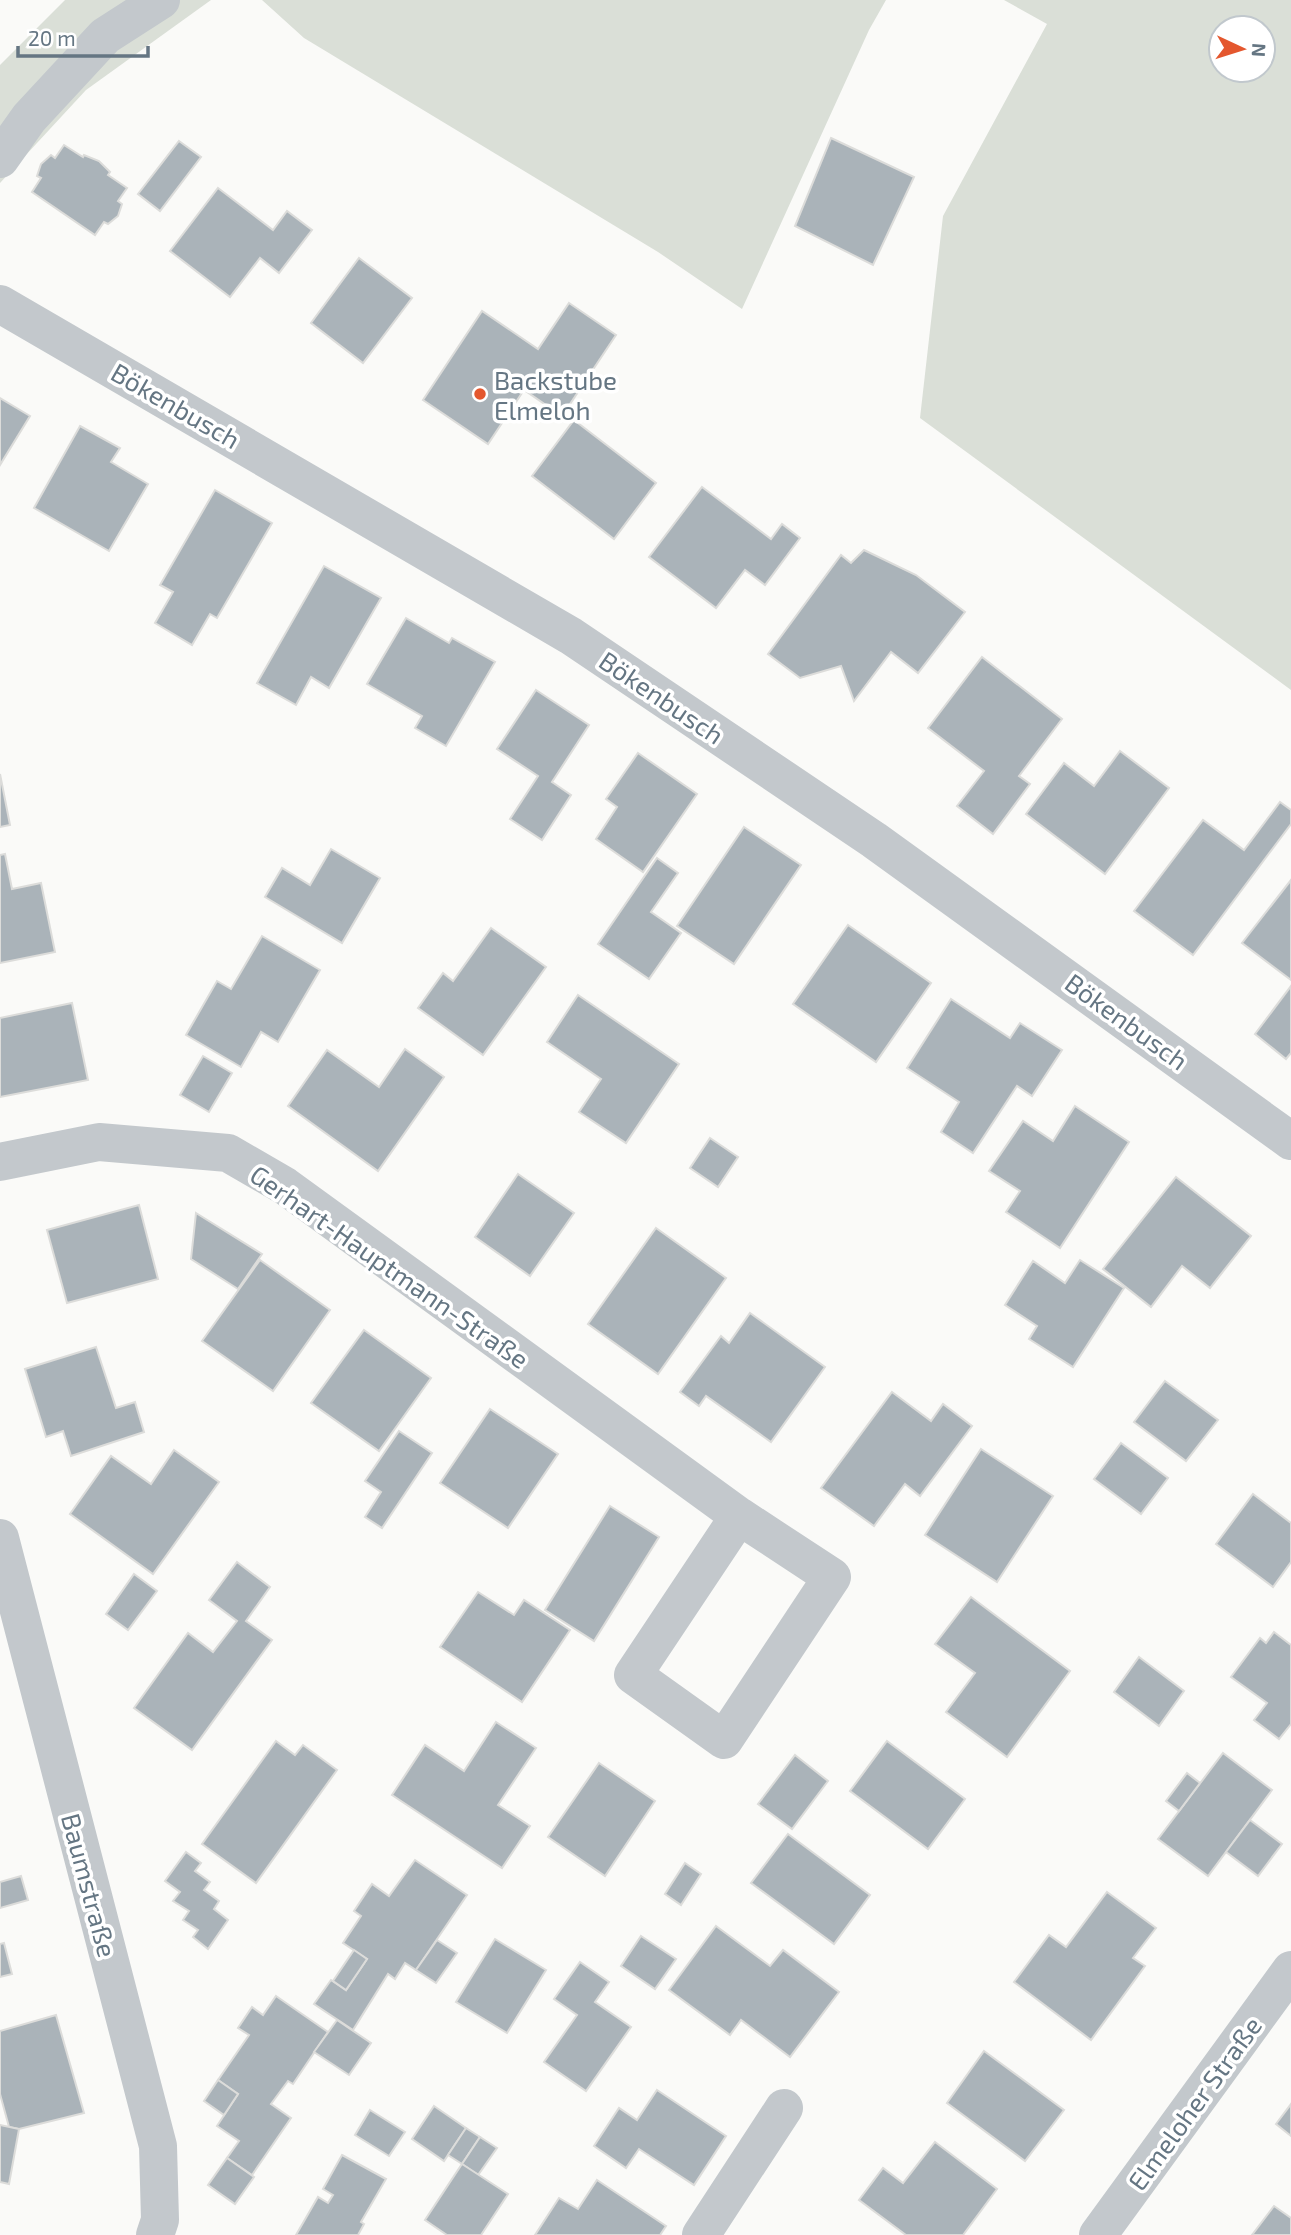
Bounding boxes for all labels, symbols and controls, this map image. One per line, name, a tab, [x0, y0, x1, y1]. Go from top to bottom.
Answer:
scale bar	[18, 14, 147, 58]
north arrow	[1207, 14, 1277, 84]
text: 20 m	[28, 25, 76, 50]
text: N	[1248, 43, 1271, 58]
street label: Bökenbusch	[106, 356, 246, 454]
place label: Backstube Elmeloh	[494, 364, 617, 425]
marker: Backstube Elmeloh	[472, 386, 488, 402]
street label: Bökenbusch	[594, 644, 730, 750]
street label: Bökenbusch	[1060, 966, 1194, 1076]
street label: Gerhart-Hauptmann-Straße	[245, 1158, 535, 1374]
street label: Baumstraße	[56, 1810, 124, 1960]
street label: Elmeloher Straße	[1121, 2010, 1267, 2196]

